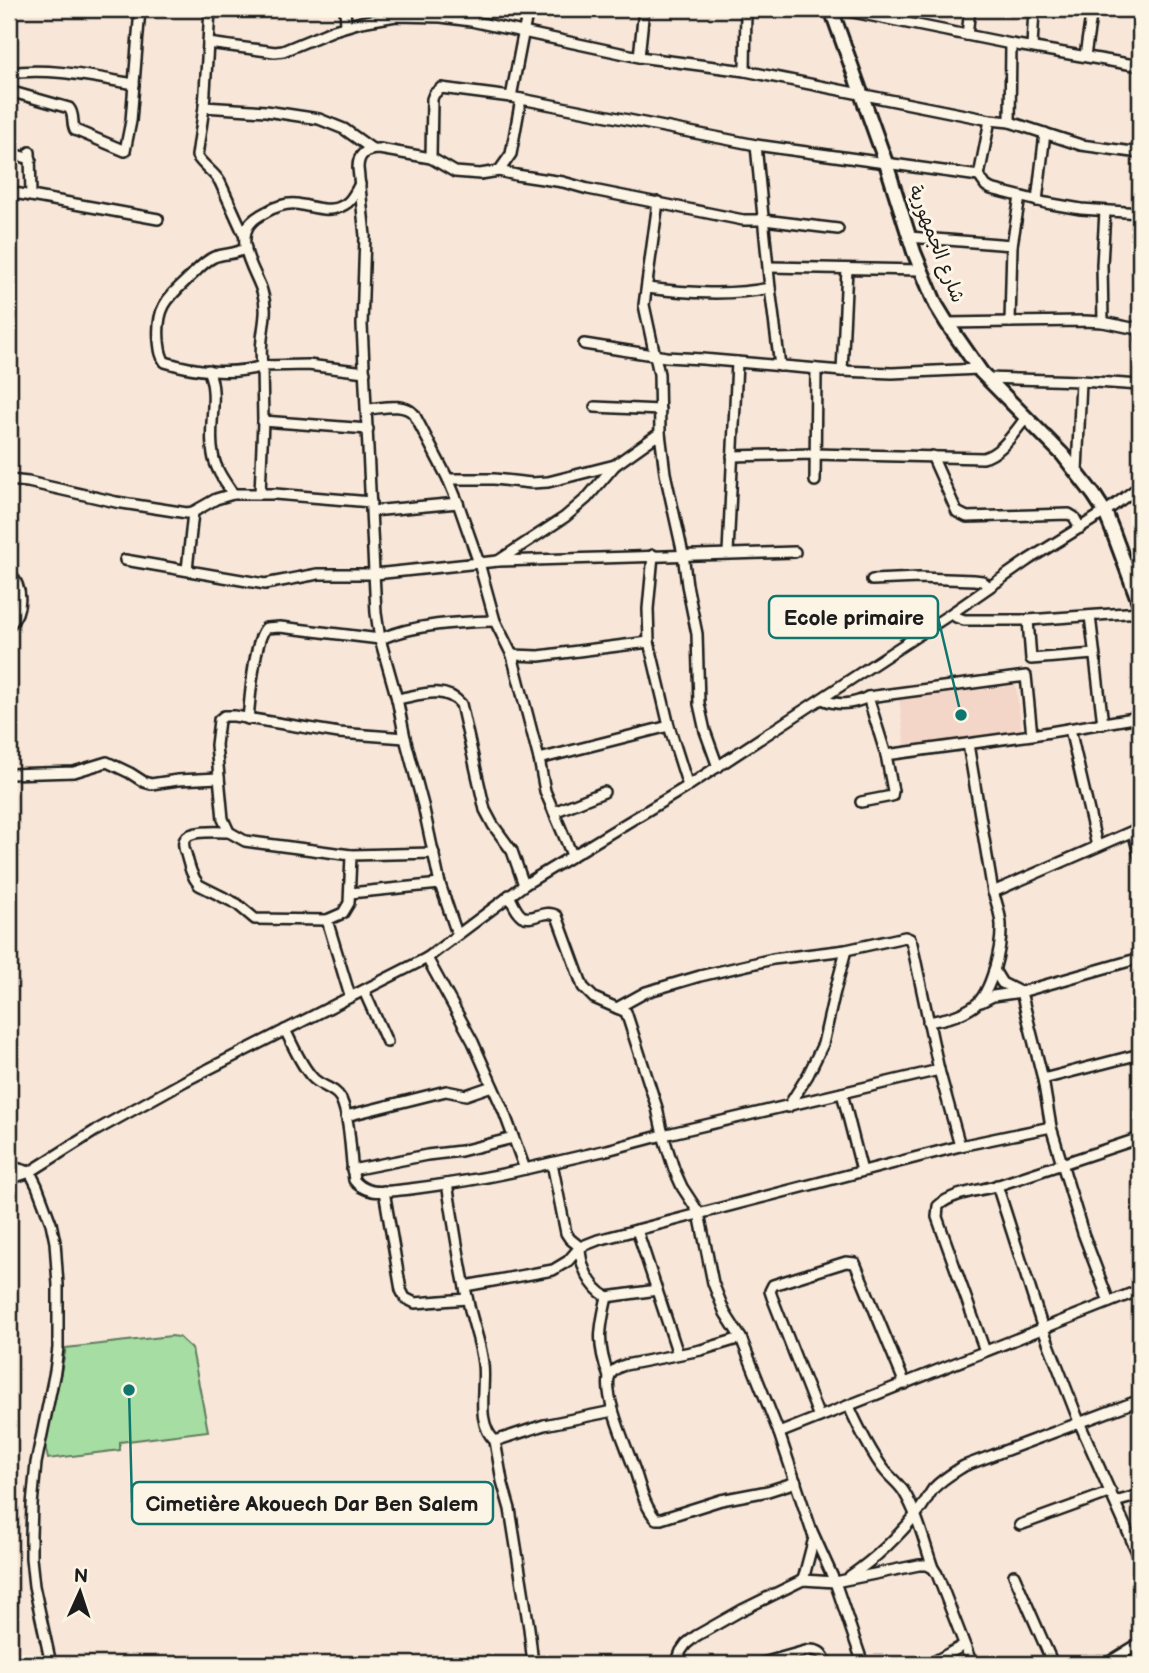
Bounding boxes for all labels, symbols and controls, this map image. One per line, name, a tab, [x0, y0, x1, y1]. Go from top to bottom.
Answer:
street label: شارع الجمهورية	[902, 182, 969, 307]
callout: Ecole primaire	[769, 596, 938, 638]
text: Ecole primaire	[784, 606, 924, 631]
callout: Cimetière Akouech Dar Ben Salem	[132, 1482, 493, 1524]
text: Cimetière Akouech Dar Ben Salem	[145, 1492, 479, 1517]
north arrow	[46, 1558, 116, 1628]
text: N	[73, 1565, 89, 1588]

